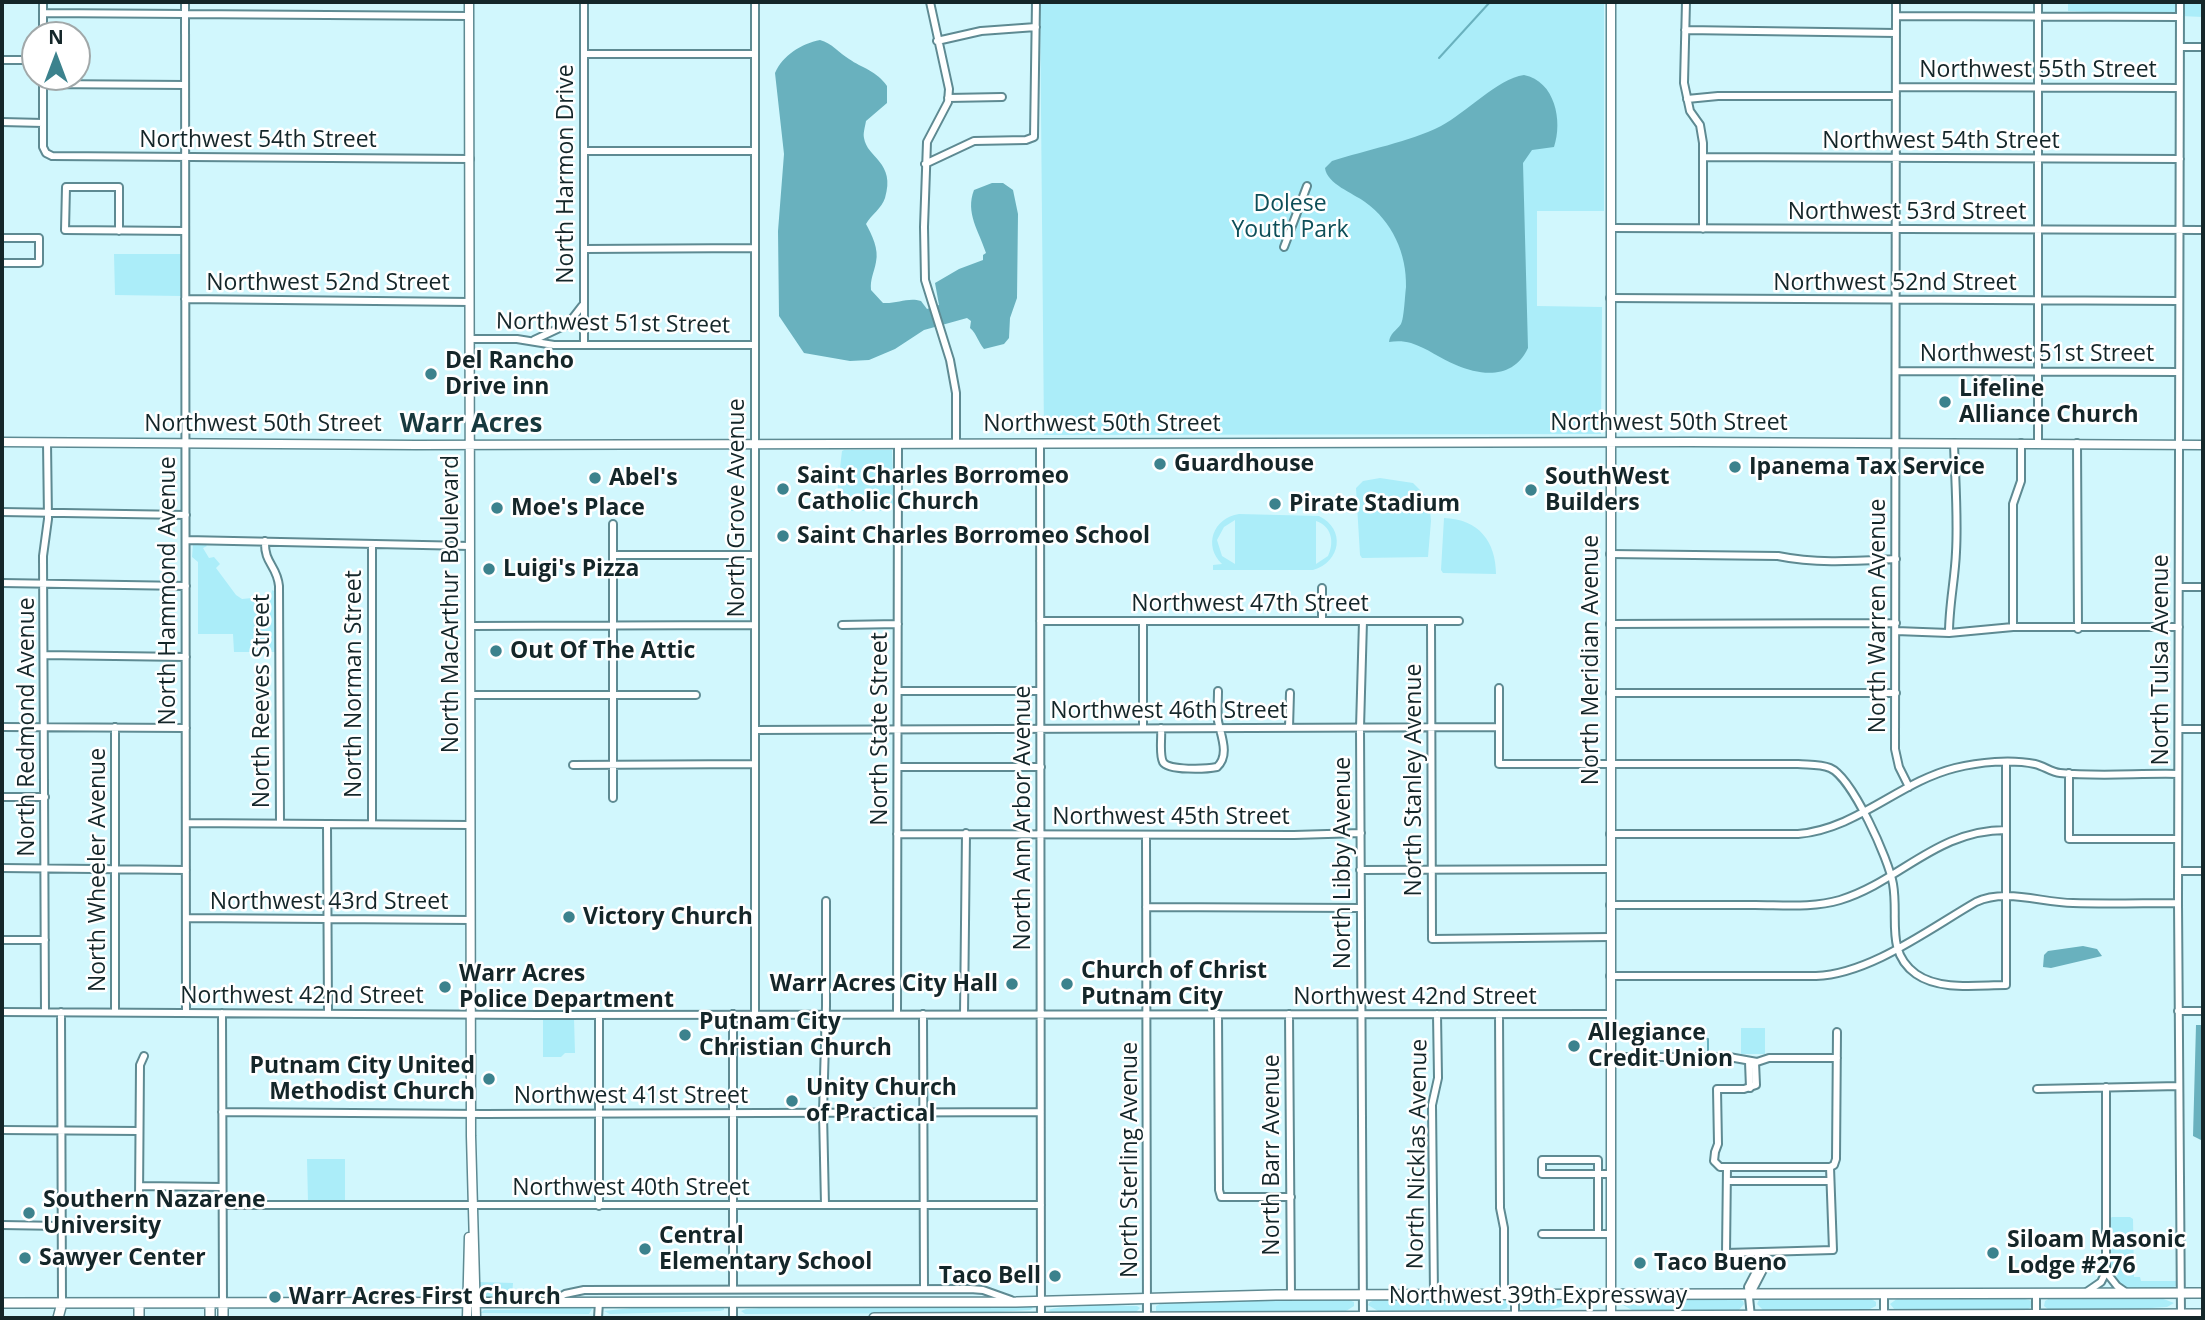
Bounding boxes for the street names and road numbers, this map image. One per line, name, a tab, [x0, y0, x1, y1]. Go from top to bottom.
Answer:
street label: Northwest 55th Street	[1919, 56, 2157, 84]
street label: North Harmon Drive	[552, 64, 580, 284]
street label: Northwest 54th Street	[139, 126, 377, 154]
street label: Northwest 54th Street	[1822, 127, 2060, 155]
street label: Northwest 53rd Street	[1788, 198, 2026, 226]
street label: Northwest 52nd Street	[206, 269, 450, 297]
street label: Northwest 52nd Street	[1773, 269, 2017, 297]
street label: Northwest 51st Street	[496, 308, 730, 340]
street label: Northwest 51st Street	[1920, 340, 2154, 368]
street label: North Grove Avenue	[723, 398, 751, 618]
street label: Northwest 50th Street	[1550, 409, 1788, 437]
street label: Northwest 50th Street	[144, 410, 382, 438]
street label: Northwest 50th Street	[983, 410, 1221, 438]
street label: North MacArthur Boulevard	[437, 455, 465, 753]
street label: North Hammond Avenue	[154, 456, 182, 726]
street label: North Warren Avenue	[1864, 499, 1892, 733]
street label: North Meridian Avenue	[1577, 535, 1605, 785]
street label: North Tulsa Avenue	[2147, 554, 2175, 766]
street label: North Norman Street	[340, 570, 368, 798]
street label: Northwest 47th Street	[1131, 590, 1369, 618]
street label: North Reeves Street	[248, 594, 276, 808]
street label: North Redmond Avenue	[13, 597, 41, 857]
street label: North State Street	[866, 632, 894, 826]
street label: North Stanley Avenue	[1400, 664, 1428, 896]
street label: North Ann Arbor Avenue	[1009, 686, 1037, 950]
street label: Northwest 46th Street	[1050, 697, 1288, 725]
street label: North Wheeler Avenue	[84, 748, 112, 992]
street label: North Libby Avenue	[1329, 757, 1357, 969]
street label: Northwest 45th Street	[1052, 803, 1290, 831]
street label: Northwest 43rd Street	[210, 888, 448, 916]
street label: Northwest 42nd Street	[180, 982, 424, 1010]
street label: Northwest 42nd Street	[1293, 983, 1537, 1011]
street label: North Nicklas Avenue	[1402, 1038, 1434, 1270]
street label: North Sterling Avenue	[1116, 1042, 1144, 1278]
street label: North Barr Avenue	[1258, 1054, 1286, 1256]
street label: Northwest 41st Street	[514, 1082, 748, 1110]
street label: Northwest 40th Street	[512, 1174, 750, 1202]
street label: Northwest 39th Expressway	[1389, 1282, 1687, 1310]

